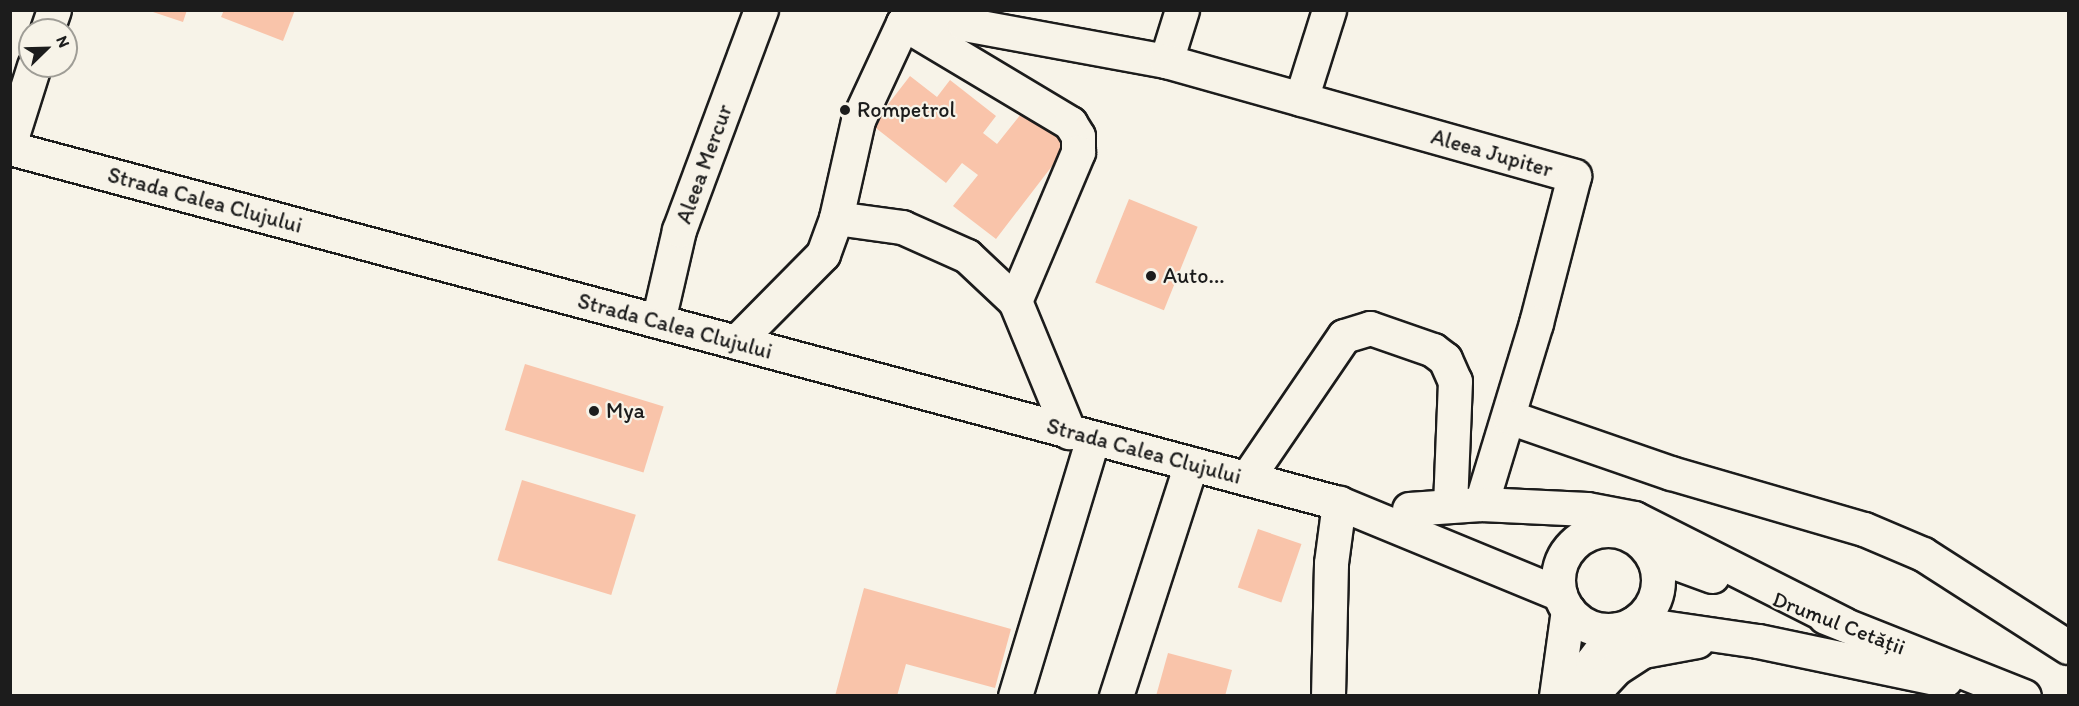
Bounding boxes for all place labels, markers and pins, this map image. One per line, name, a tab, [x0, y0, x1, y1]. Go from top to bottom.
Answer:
place label: Rompetrol	[857, 97, 956, 123]
marker: Rompetrol	[838, 103, 852, 117]
place label: Auto...	[1163, 263, 1225, 289]
marker: Auto...	[1144, 269, 1158, 283]
place label: Mya	[606, 398, 645, 424]
marker: Mya	[587, 404, 601, 418]

